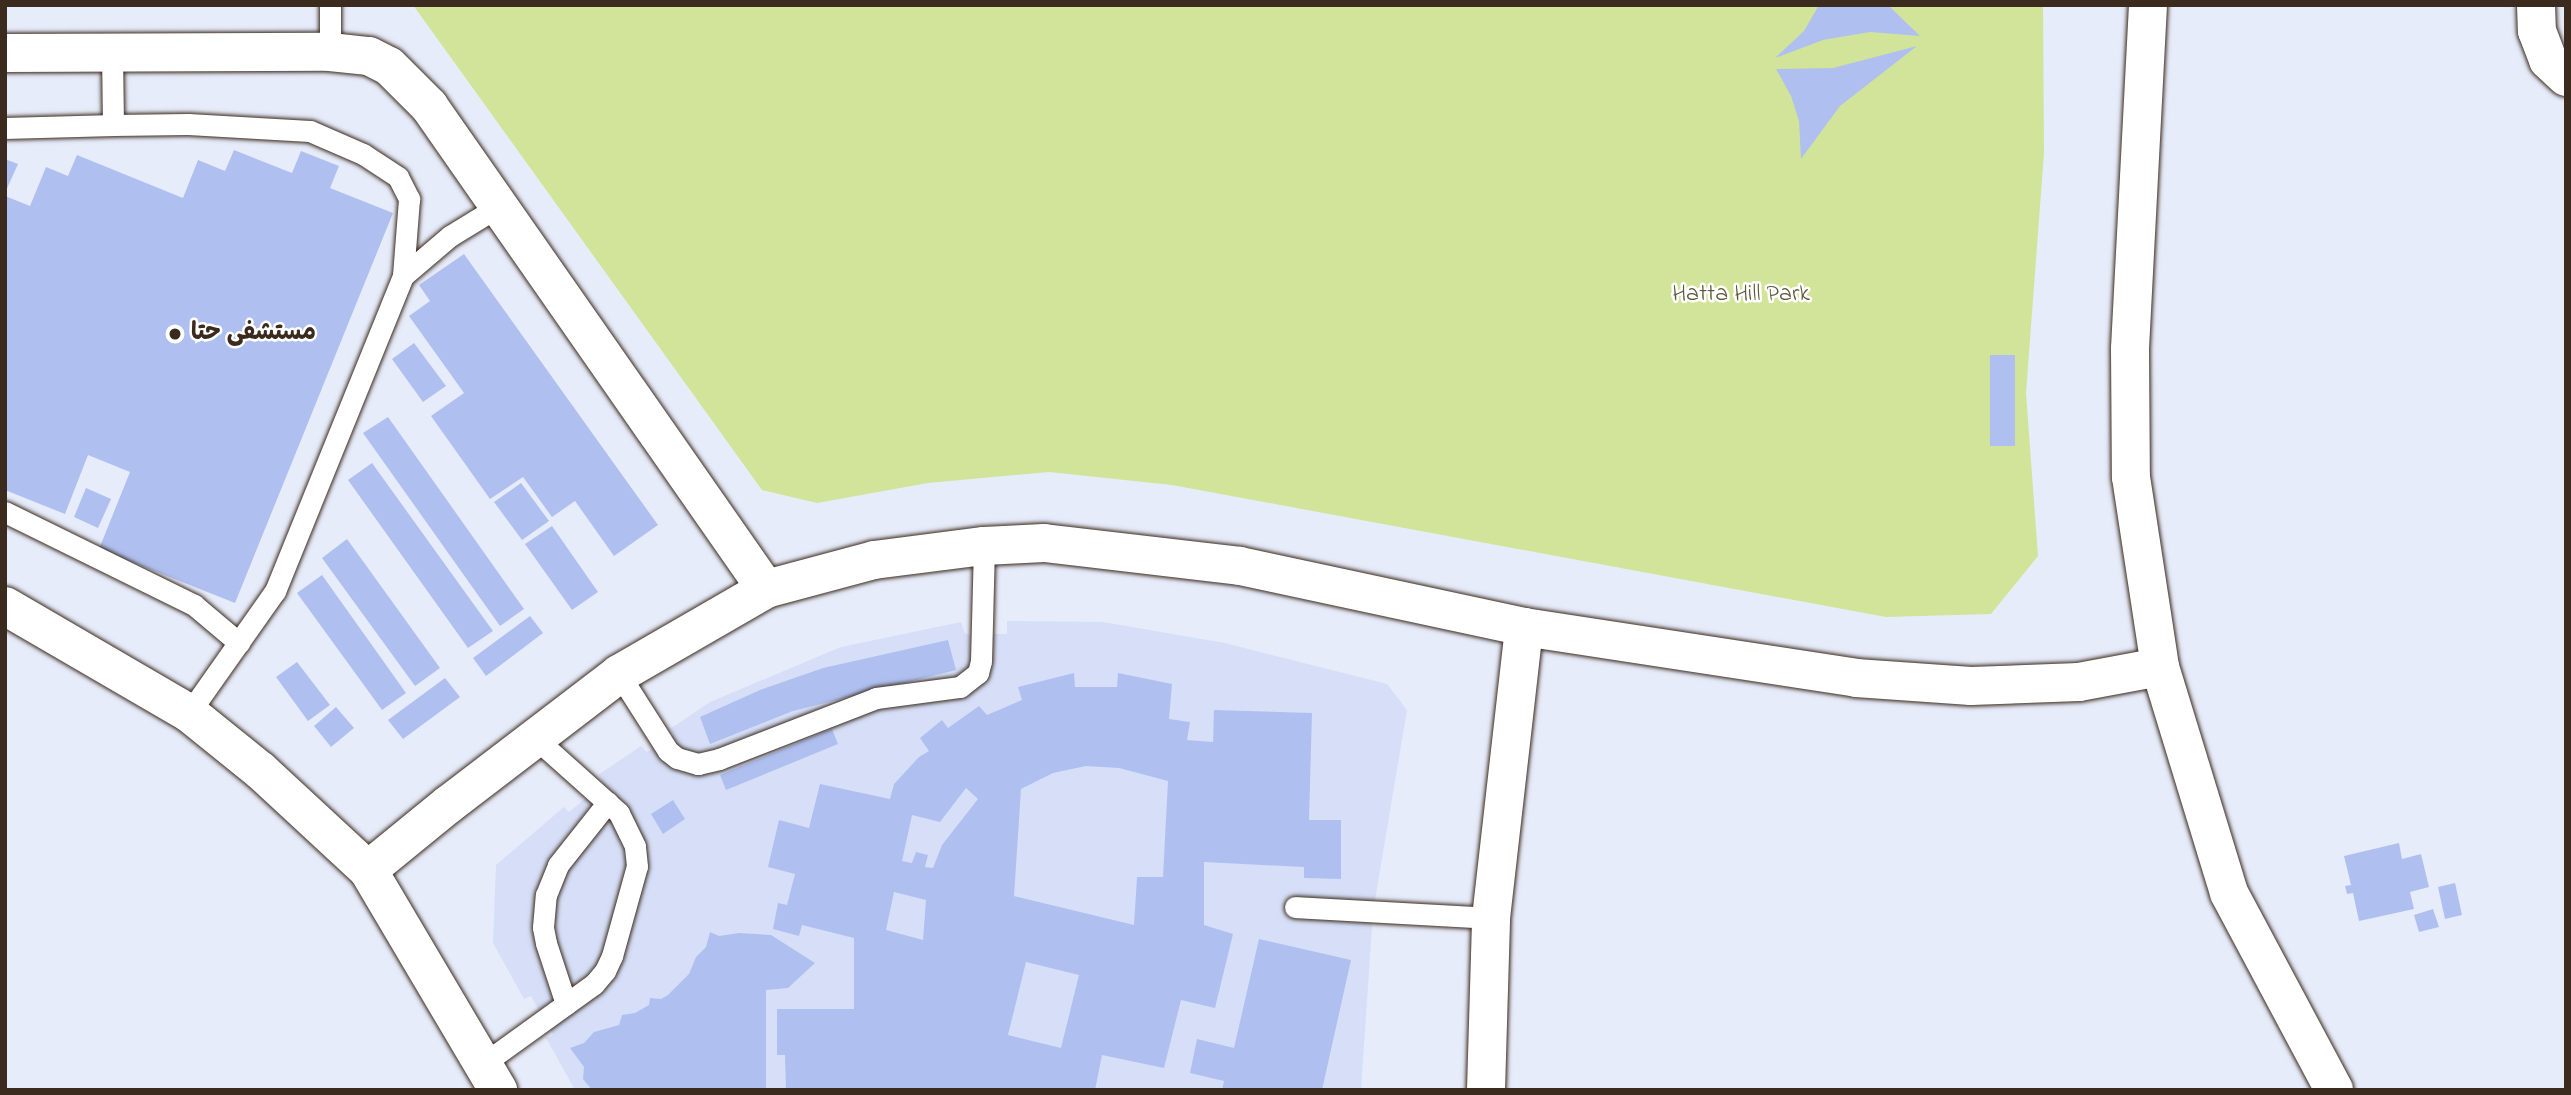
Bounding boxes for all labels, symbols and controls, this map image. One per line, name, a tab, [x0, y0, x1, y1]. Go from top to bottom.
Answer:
park label: Hatta Hill Park	[1672, 281, 1810, 309]
place label: مستشفى حتا	[191, 320, 316, 348]
marker: مستشفى حتا	[165, 324, 185, 344]

